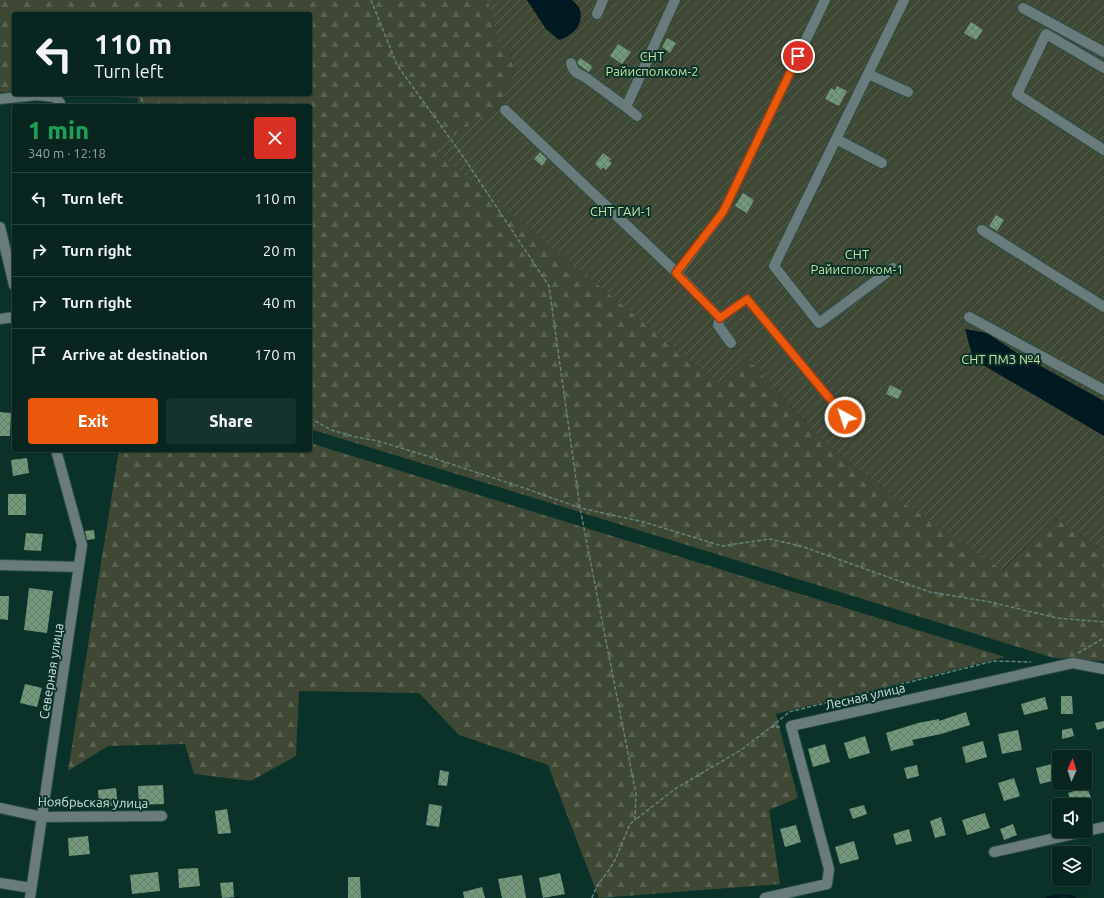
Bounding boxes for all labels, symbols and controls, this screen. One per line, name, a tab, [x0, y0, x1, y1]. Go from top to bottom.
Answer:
icon: left	[28, 28, 80, 80]
text: 110 m	[94, 28, 172, 59]
pin	[781, 39, 815, 73]
icon: arrive	[787, 45, 809, 67]
park label: СНТ Райисполком-2	[605, 49, 699, 78]
text: Turn left	[94, 61, 164, 81]
text: 1 min	[28, 117, 89, 144]
button: close	[254, 117, 296, 159]
text: 340 m · 12:18	[28, 146, 106, 160]
icon: left	[28, 188, 50, 210]
text: Turn left	[62, 190, 123, 207]
text: 110 m	[254, 190, 296, 207]
park label: СНТ ГАИ-1	[590, 204, 652, 218]
icon: right	[28, 240, 50, 262]
text: Turn right	[62, 242, 132, 259]
text: 20 m	[263, 242, 296, 259]
park label: СНТ Райисполком-1	[810, 247, 904, 276]
icon: right	[28, 292, 50, 314]
text: Turn right	[62, 294, 132, 311]
text: 40 m	[263, 294, 296, 311]
icon: arrive	[28, 344, 50, 366]
text: Arrive at destination	[62, 346, 208, 363]
text: 170 m	[254, 346, 296, 363]
park label: СНТ ПМЗ №4	[961, 352, 1041, 366]
position arrow	[824, 396, 866, 438]
button: Exit	[28, 398, 158, 444]
button: Share	[166, 398, 296, 444]
street label: Северная улица	[37, 622, 65, 720]
street label: Лесная улица	[823, 680, 907, 712]
north arrow	[1052, 750, 1092, 790]
map controls	[1052, 750, 1092, 886]
street label: Ноябрьская улица	[38, 794, 148, 810]
button: sound	[1052, 798, 1092, 838]
button: layers	[1052, 846, 1092, 886]

